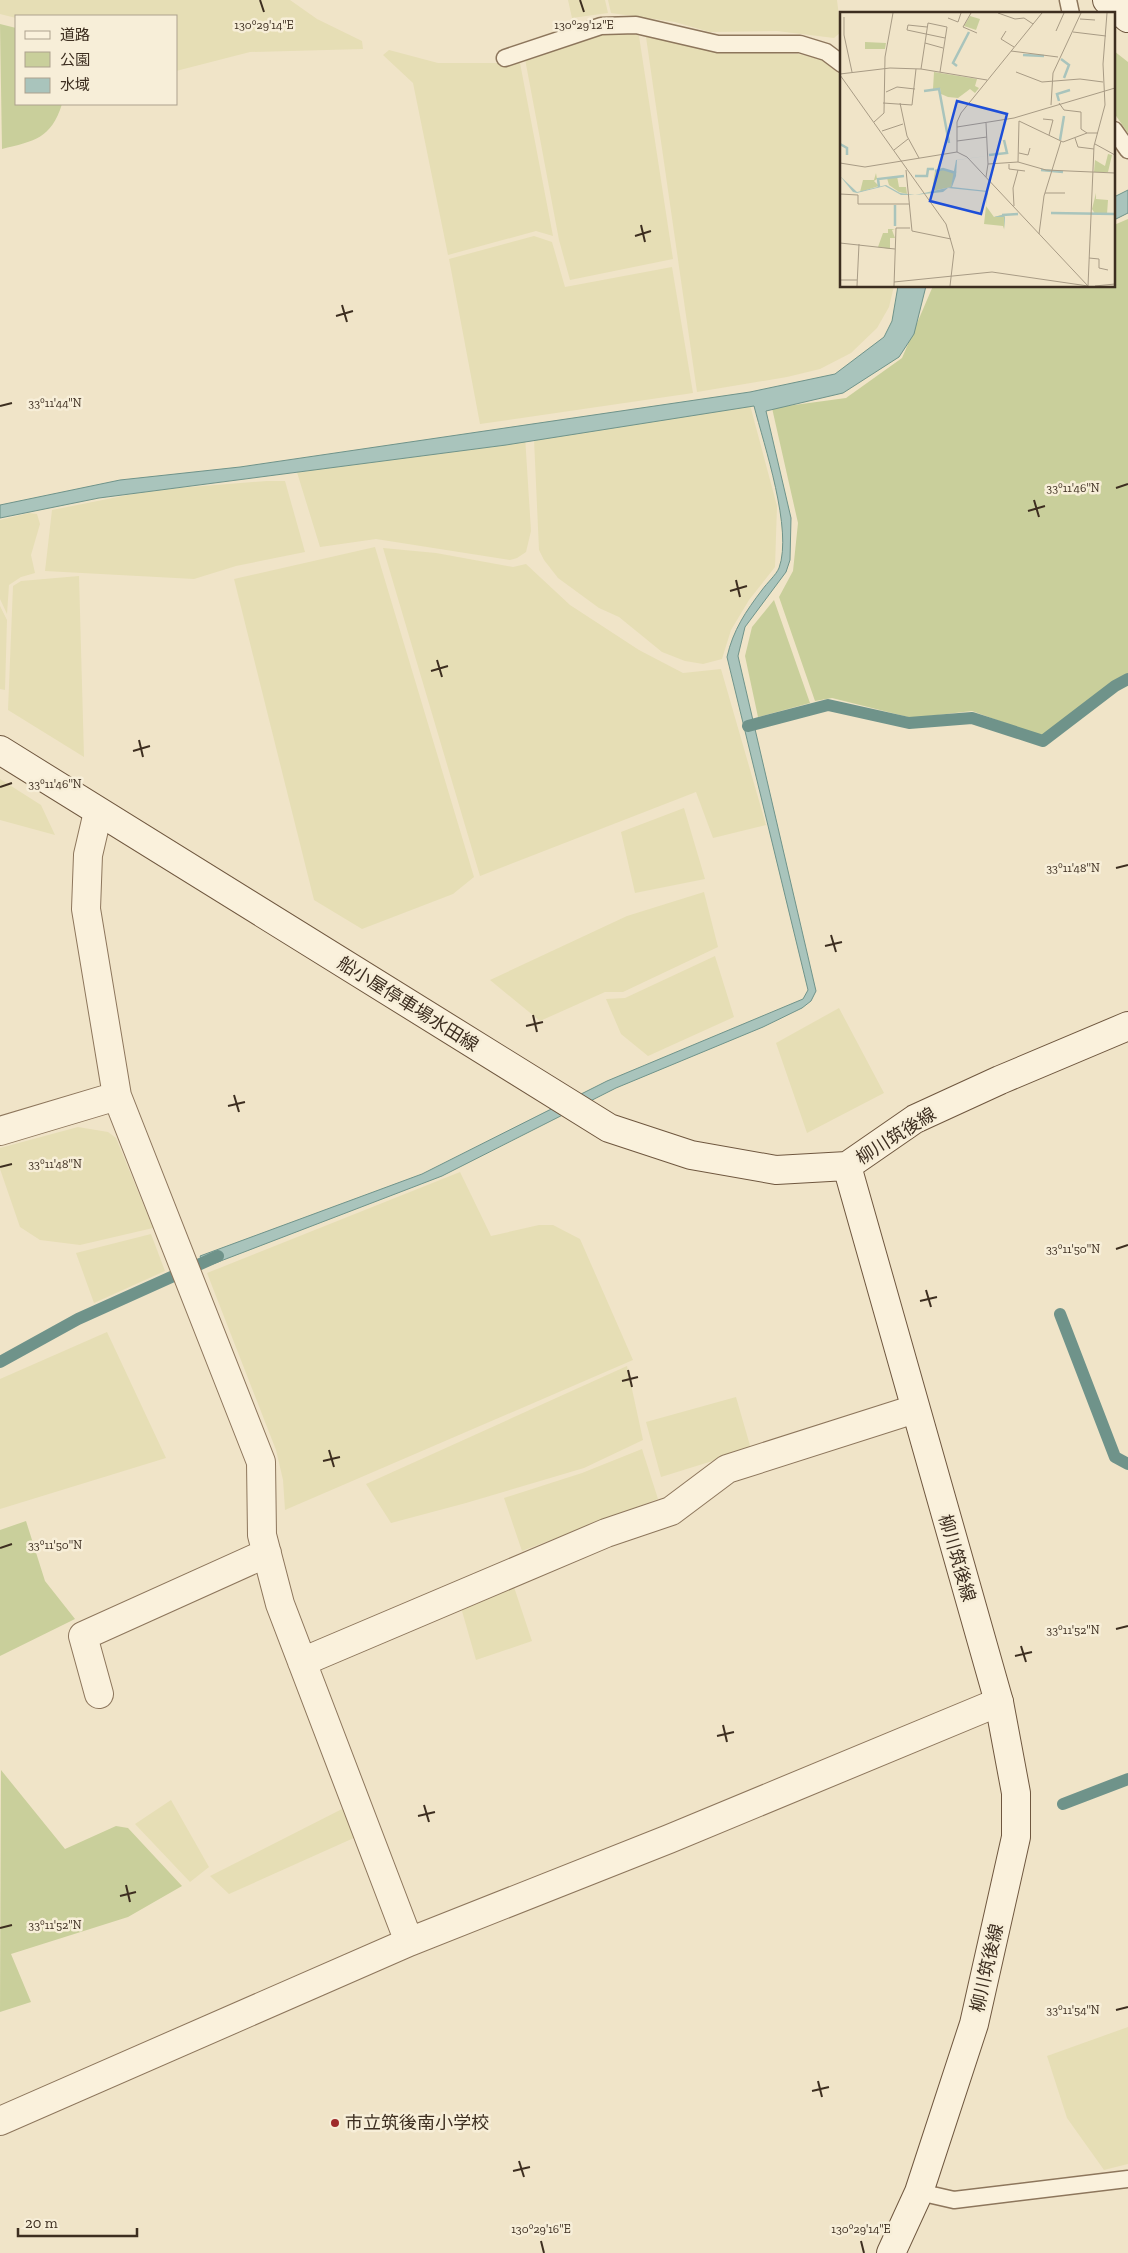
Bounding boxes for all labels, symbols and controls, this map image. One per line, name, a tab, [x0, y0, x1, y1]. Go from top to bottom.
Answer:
inset map	[840, 12, 1116, 288]
legend	[15, 15, 178, 105]
text: 130°29'14"E	[234, 18, 294, 32]
text: 130°29'12"E	[554, 18, 614, 32]
text: 道路	[60, 26, 90, 44]
text: 公園	[60, 51, 90, 69]
text: 水域	[60, 76, 90, 94]
text: 33°11'44"N	[28, 396, 82, 410]
text: 33°11'46"N	[1046, 481, 1100, 495]
text: 33°11'46"N	[28, 777, 82, 791]
text: 33°11'48"N	[1046, 861, 1100, 875]
street label: 船小屋停車場水田線	[333, 952, 483, 1056]
street label: 柳川筑後線	[852, 1103, 940, 1169]
text: 33°11'48"N	[28, 1157, 82, 1171]
text: 33°11'50"N	[1046, 1242, 1100, 1256]
street label: 柳川筑後線	[934, 1512, 980, 1604]
text: 33°11'50"N	[28, 1538, 82, 1552]
text: 33°11'52"N	[1046, 1623, 1100, 1637]
text: 33°11'52"N	[28, 1918, 82, 1932]
street label: 柳川筑後線	[966, 1922, 1008, 2014]
text: 33°11'54"N	[1046, 2003, 1100, 2017]
place label: 市立筑後南小学校	[345, 2112, 489, 2134]
marker: 市立筑後南小学校	[329, 2117, 341, 2129]
scale bar	[18, 2206, 136, 2238]
text: 20 m	[25, 2214, 58, 2232]
text: 130°29'16"E	[511, 2222, 571, 2236]
text: 130°29'14"E	[831, 2222, 891, 2236]

